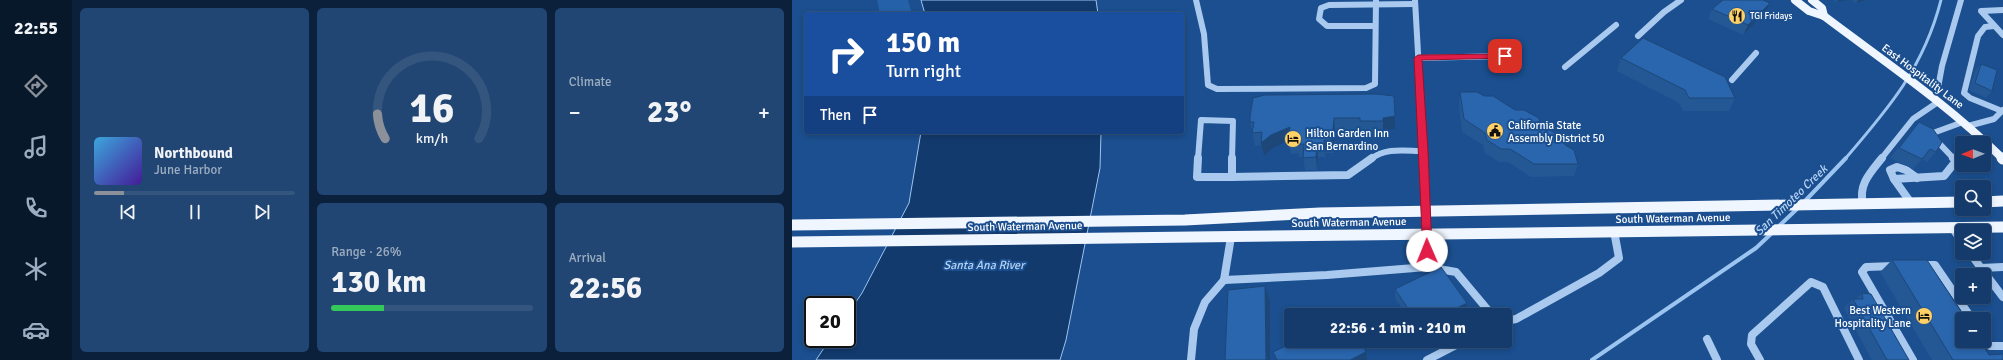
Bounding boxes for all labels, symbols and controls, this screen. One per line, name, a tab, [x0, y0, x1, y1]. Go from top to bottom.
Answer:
restaurant icon: TGI Fridays	[1727, 6, 1747, 26]
place label: TGI Fridays	[1750, 11, 1792, 22]
text: 22:55	[14, 17, 58, 39]
text: 150 m	[886, 26, 960, 60]
icon: right	[820, 28, 872, 80]
pin	[1488, 39, 1522, 73]
street label: East Hospitality Lane	[1879, 41, 1966, 111]
icon: arrive	[1494, 45, 1516, 67]
text: Turn right	[886, 60, 961, 82]
icon: directions	[22, 72, 50, 100]
text: Climate	[569, 74, 612, 90]
text: 16	[410, 83, 454, 134]
text: 23°	[647, 94, 692, 131]
text: −	[569, 99, 581, 126]
text: +	[758, 99, 770, 126]
icon: arrive	[859, 104, 881, 126]
text: Then	[820, 106, 851, 124]
place label: California State Assembly District 50	[1508, 119, 1604, 145]
public building icon: California State Assembly District 50	[1485, 121, 1505, 141]
place label: Hilton Garden Inn San Bernardino	[1306, 127, 1389, 153]
hotel icon: Hilton Garden Inn San Bernardino	[1283, 129, 1303, 149]
text: km/h	[416, 130, 448, 147]
icon: music	[22, 133, 50, 161]
north arrow	[1955, 136, 1991, 172]
map controls	[1955, 136, 1991, 348]
text: Northbound	[154, 144, 233, 162]
water label: San Timoteo Creek	[1752, 161, 1832, 239]
text: June Harbor	[154, 162, 222, 178]
button: search	[1955, 180, 1991, 216]
icon: phone	[22, 194, 50, 222]
icon: previous	[117, 201, 139, 223]
icon: pause	[184, 201, 206, 223]
icon: next	[251, 201, 273, 223]
street label: South Waterman Avenue	[1615, 211, 1731, 226]
street label: South Waterman Avenue	[1291, 215, 1407, 230]
street label: South Waterman Avenue	[967, 219, 1083, 234]
button: layers	[1955, 224, 1991, 260]
position arrow	[1406, 230, 1448, 272]
text: Range · 26%	[331, 244, 402, 260]
text: Arrival	[569, 250, 606, 266]
icon: climate	[22, 255, 50, 283]
water label: Santa Ana River	[944, 258, 1026, 273]
text: 130 km	[331, 264, 426, 301]
button: +	[1955, 268, 1991, 304]
text: 22:56	[569, 270, 642, 307]
speed limit sign: 20	[804, 296, 856, 348]
place label: Best Western Hospitality Lane	[1835, 304, 1911, 330]
hotel icon: Best Western Hospitality Lane	[1914, 306, 1934, 326]
button: −	[1955, 312, 1991, 348]
icon: car	[22, 316, 50, 344]
text: 22:56 · 1 min · 210 m	[1330, 319, 1466, 337]

